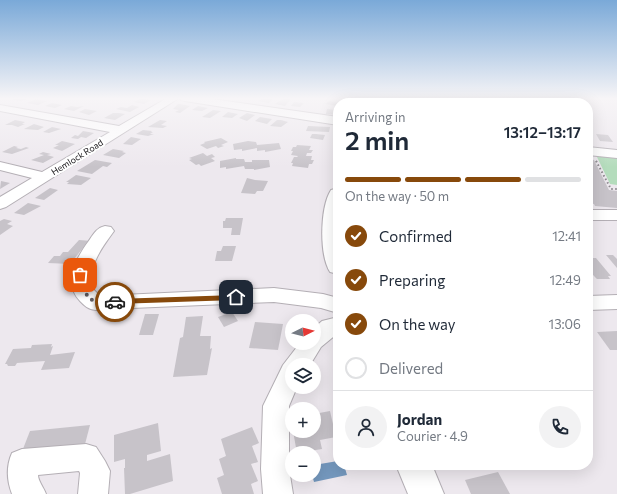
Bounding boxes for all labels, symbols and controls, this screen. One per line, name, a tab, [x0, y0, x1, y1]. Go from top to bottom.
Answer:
text: Arriving in	[345, 109, 405, 125]
text: 13:12–13:17	[504, 123, 581, 141]
text: 2 min	[345, 124, 409, 155]
street label: Hemlock Road	[49, 137, 105, 177]
text: On the way · 50 m	[345, 188, 449, 204]
icon: check	[345, 225, 367, 247]
text: Confirmed	[379, 227, 452, 245]
text: 12:41	[552, 228, 581, 244]
pin	[63, 258, 97, 292]
icon: bag	[69, 264, 91, 286]
icon: check	[345, 269, 367, 291]
text: Preparing	[379, 271, 445, 289]
text: 12:49	[549, 272, 581, 288]
pin	[219, 280, 253, 314]
courier	[95, 282, 135, 322]
icon: home	[225, 286, 247, 308]
icon: car	[104, 291, 126, 313]
icon: check	[345, 313, 367, 335]
north arrow	[285, 314, 321, 350]
map controls	[285, 314, 321, 482]
text: On the way	[379, 315, 456, 333]
text: 13:06	[549, 316, 581, 332]
button: layers	[285, 358, 321, 394]
text: Delivered	[379, 359, 443, 377]
button: +	[285, 402, 321, 438]
button: person	[345, 406, 387, 448]
button: phone	[539, 406, 581, 448]
text: Jordan	[397, 410, 442, 428]
text: Courier · 4.9	[397, 428, 468, 444]
button: −	[285, 446, 321, 482]

